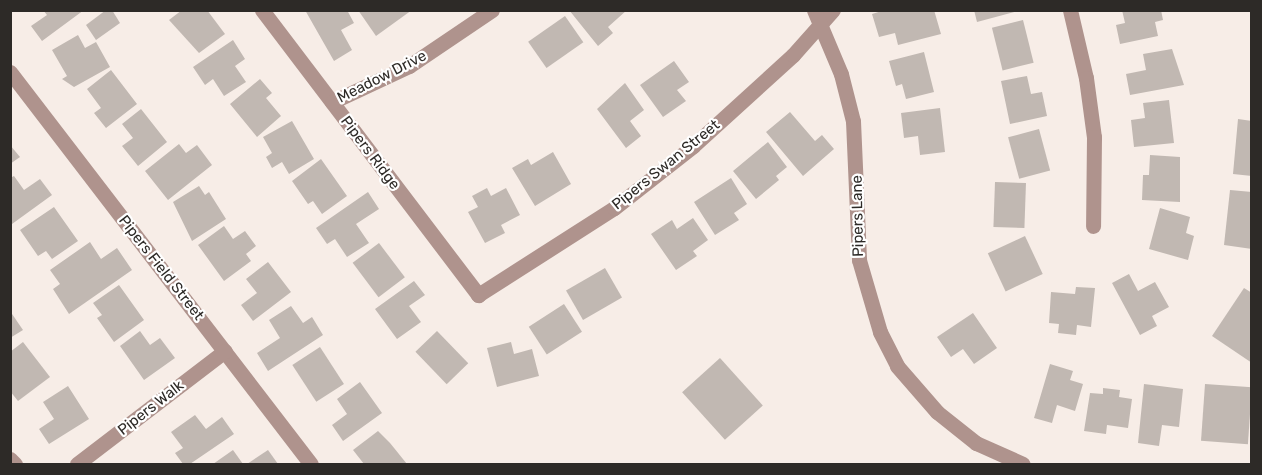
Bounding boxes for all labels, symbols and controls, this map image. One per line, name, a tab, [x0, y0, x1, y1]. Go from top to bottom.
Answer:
street label: Meadow Drive	[334, 47, 430, 107]
street label: Pipers Ridge	[337, 113, 403, 193]
street label: Pipers Swan Street	[609, 116, 723, 214]
street label: Pipers Lane	[848, 175, 868, 257]
street label: Pipers Field Street	[114, 212, 208, 324]
street label: Pipers Walk	[114, 377, 188, 439]

